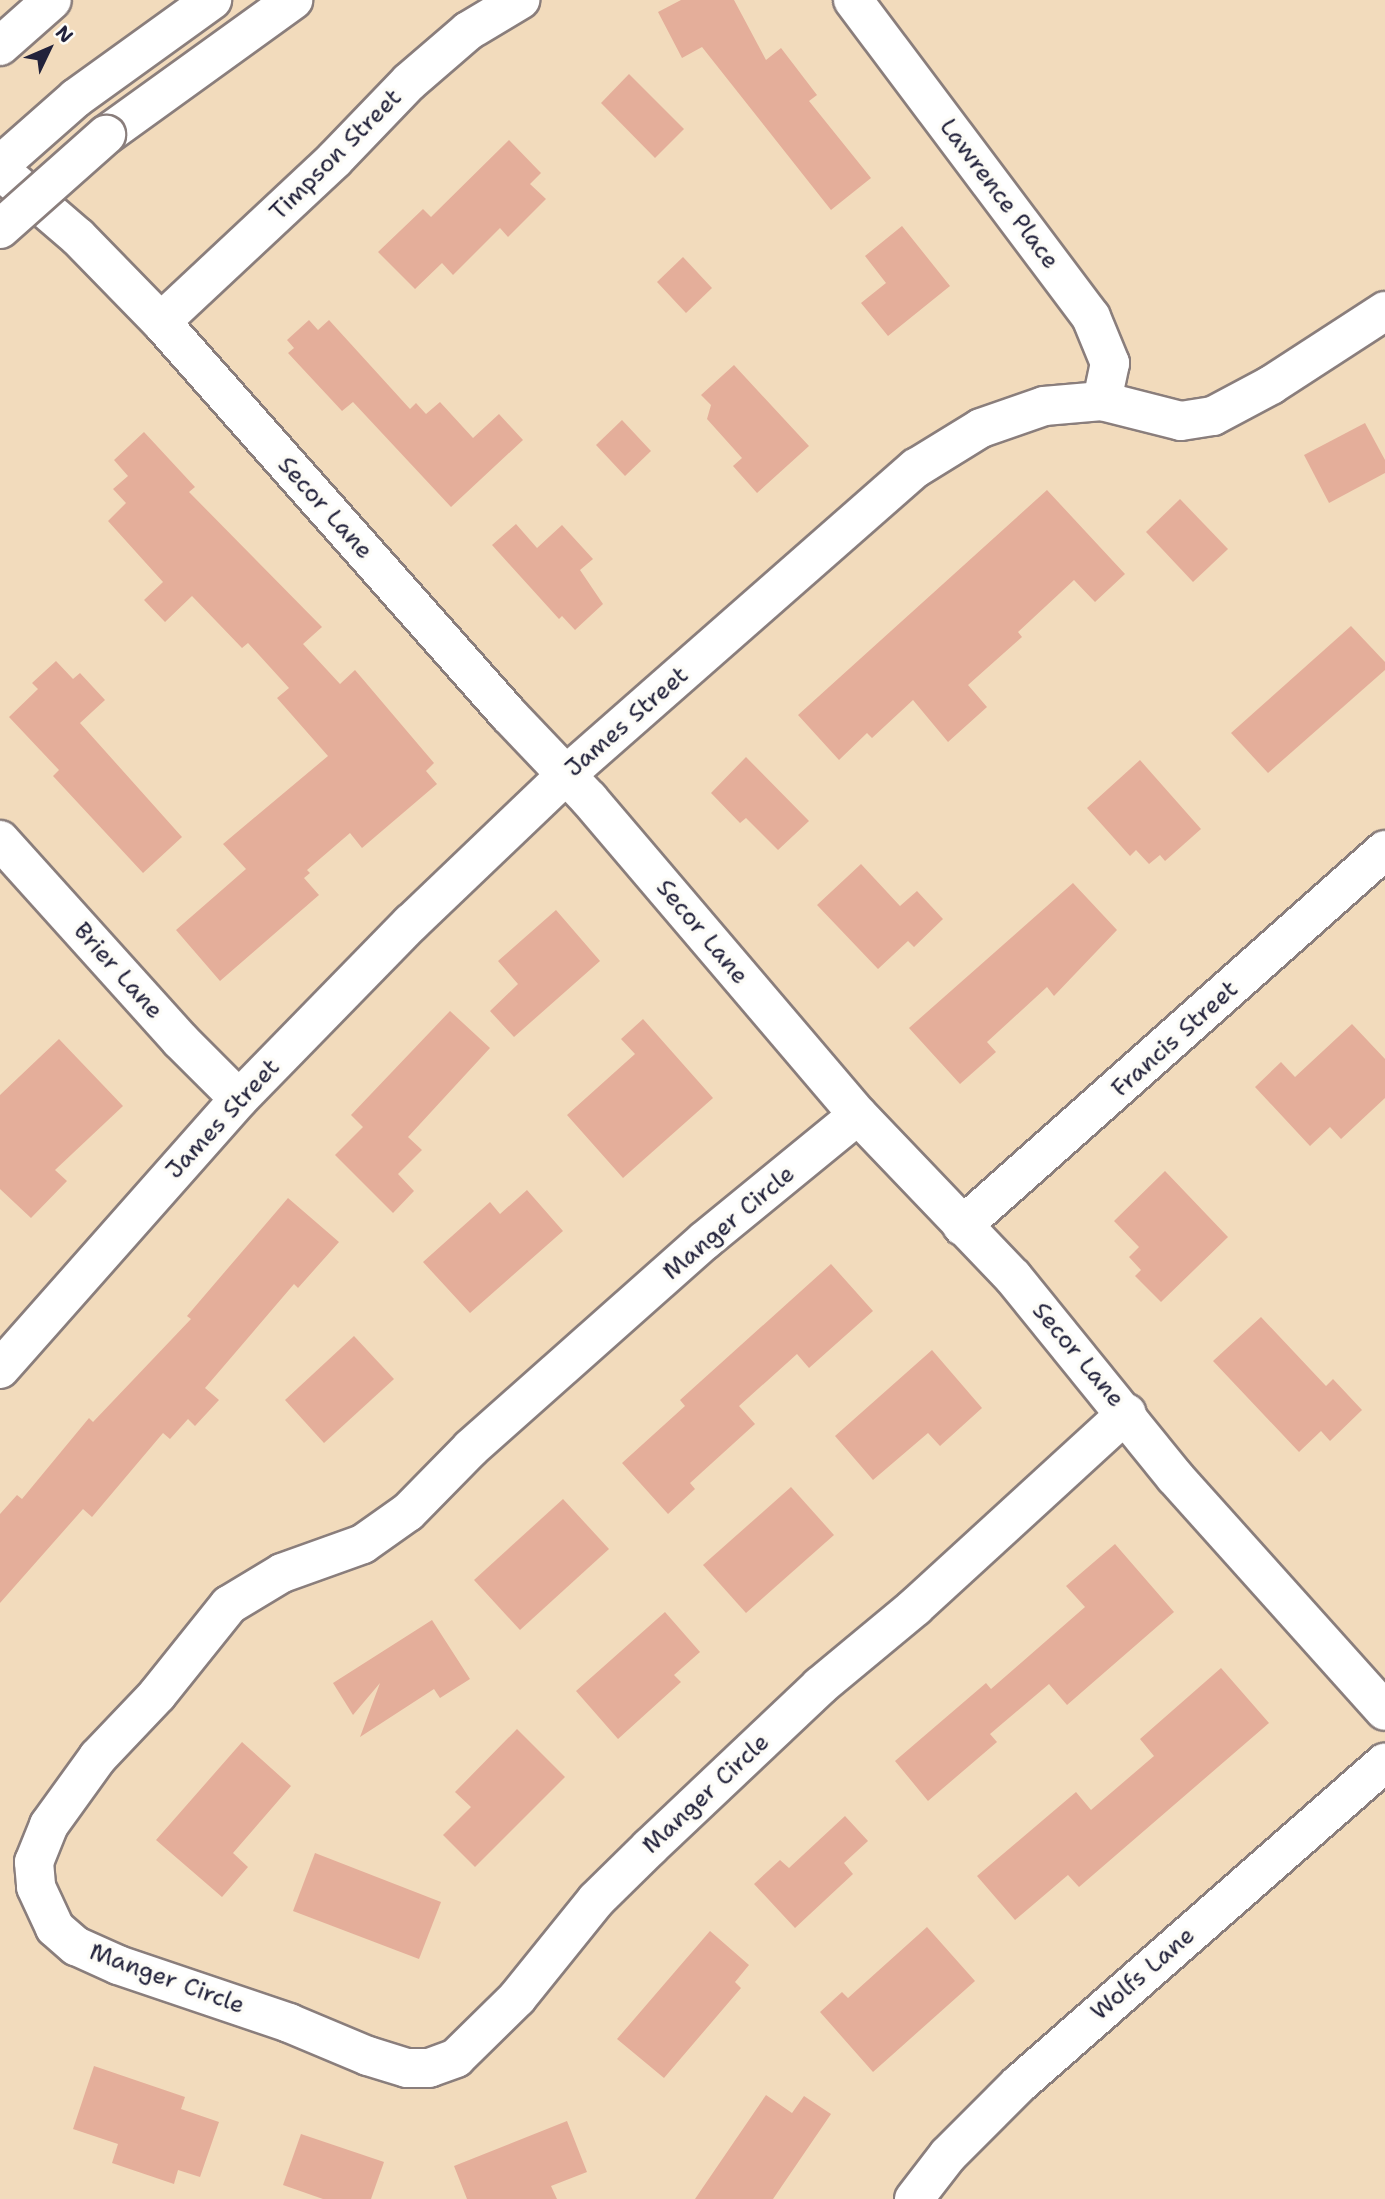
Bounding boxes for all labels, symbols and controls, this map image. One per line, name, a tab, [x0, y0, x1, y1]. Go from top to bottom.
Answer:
north arrow	[14, 14, 84, 84]
text: N	[50, 20, 79, 48]
street label: Timpson Street	[264, 83, 408, 227]
street label: Lawrence Place	[933, 113, 1065, 275]
street label: Secor Lane	[272, 451, 378, 565]
street label: James Street	[560, 661, 694, 783]
street label: Secor Lane	[650, 874, 754, 990]
street label: Brier Lane	[67, 917, 169, 1025]
street label: Francis Street	[1106, 975, 1244, 1103]
street label: James Street	[160, 1053, 286, 1185]
street label: Manger Circle	[657, 1160, 801, 1286]
street label: Secor Lane	[1026, 1297, 1130, 1413]
street label: Manger Circle	[637, 1728, 775, 1860]
street label: Wolfs Lane	[1085, 1921, 1201, 2027]
street label: Manger Circle	[86, 1938, 248, 2020]

